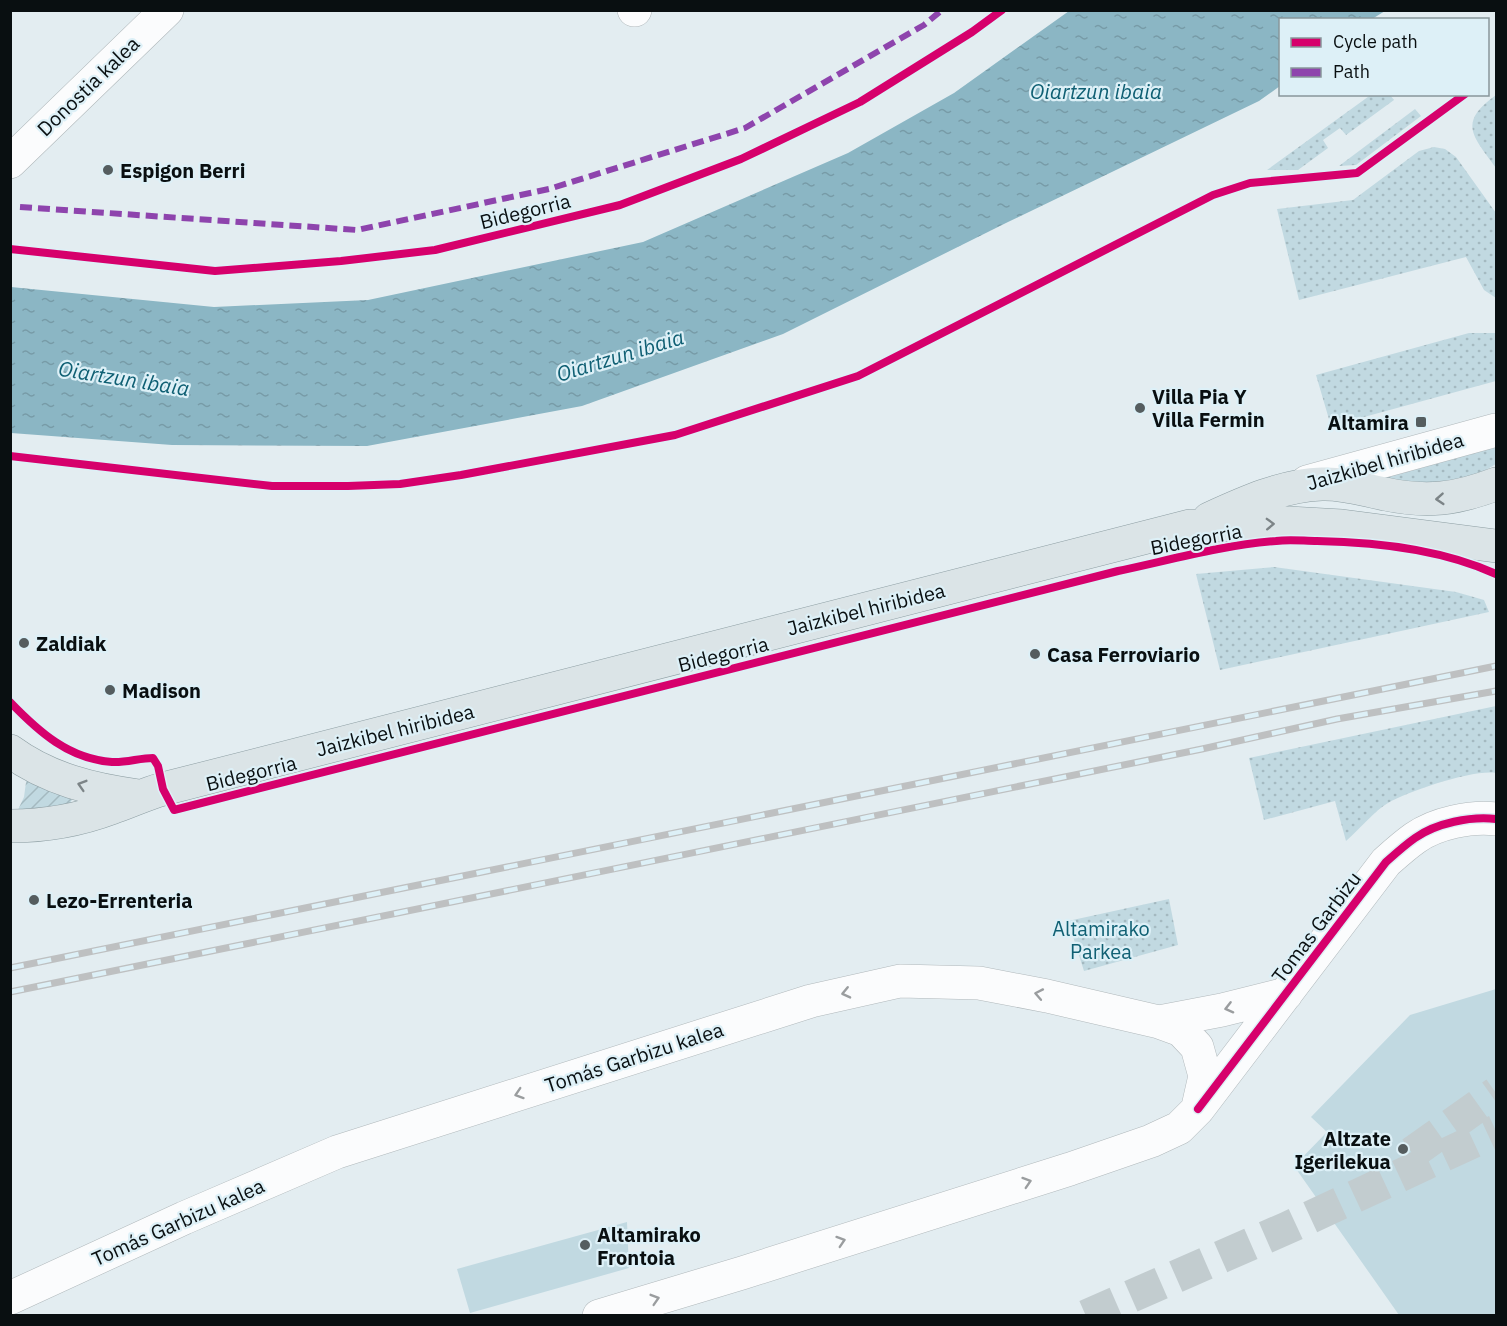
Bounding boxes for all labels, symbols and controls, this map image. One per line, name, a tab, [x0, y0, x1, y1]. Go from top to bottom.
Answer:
legend	[1279, 18, 1489, 96]
street label: Donostia kalea	[31, 30, 145, 142]
text: Cycle path	[1333, 30, 1418, 53]
text: Path	[1333, 60, 1370, 83]
water label: Oiartzun ibaia	[1030, 77, 1162, 105]
place label: Espigon Berri	[120, 157, 245, 184]
marker: Espigon Berri	[101, 163, 115, 177]
street label: Bidegorria	[477, 187, 574, 235]
water label: Oiartzun ibaia	[553, 322, 687, 388]
water label: Oiartzun ibaia	[57, 354, 191, 402]
place label: Villa Pia Y Villa Fermin	[1152, 383, 1265, 433]
marker: Villa Pia Y Villa Fermin	[1133, 401, 1147, 415]
place label: Altamira	[1328, 409, 1409, 436]
marker: Altamira	[1414, 415, 1428, 429]
street label: Jaizkibel hiribidea	[1303, 426, 1467, 496]
one-way arrow	[1436, 492, 1445, 505]
street label: Bidegorria	[1148, 517, 1244, 561]
one-way arrow	[1265, 518, 1274, 530]
street label: Jaizkibel hiribidea	[784, 576, 948, 642]
place label: Zaldiak	[36, 630, 107, 657]
street label: Bidegorria	[675, 630, 772, 678]
marker: Zaldiak	[17, 636, 31, 650]
place label: Casa Ferroviario	[1047, 641, 1200, 668]
marker: Casa Ferroviario	[1028, 647, 1042, 661]
place label: Madison	[122, 677, 201, 704]
marker: Madison	[103, 683, 117, 697]
street label: Jaizkibel hiribidea	[313, 697, 477, 763]
street label: Bidegorria	[203, 749, 300, 797]
one-way arrow	[77, 780, 88, 792]
street label: Tomas Garbizu	[1265, 866, 1367, 988]
place label: Lezo-Errenteria	[46, 887, 193, 914]
marker: Lezo-Errenteria	[27, 893, 41, 907]
park label: Altamirako Parkea	[1052, 915, 1150, 965]
one-way arrow	[841, 986, 851, 999]
one-way arrow	[1034, 988, 1044, 1001]
one-way arrow	[1224, 1001, 1234, 1014]
street label: Tomás Garbizu kalea	[541, 1015, 727, 1099]
one-way arrow	[514, 1087, 525, 1099]
place label: Altzate Igerilekua	[1294, 1125, 1391, 1175]
marker: Altzate Igerilekua	[1396, 1142, 1410, 1156]
street label: Tomás Garbizu kalea	[88, 1172, 269, 1272]
one-way arrow	[1021, 1177, 1032, 1189]
place label: Altamirako Frontoia	[597, 1221, 701, 1271]
one-way arrow	[835, 1236, 846, 1248]
marker: Altamirako Frontoia	[578, 1238, 592, 1252]
one-way arrow	[649, 1294, 660, 1306]

